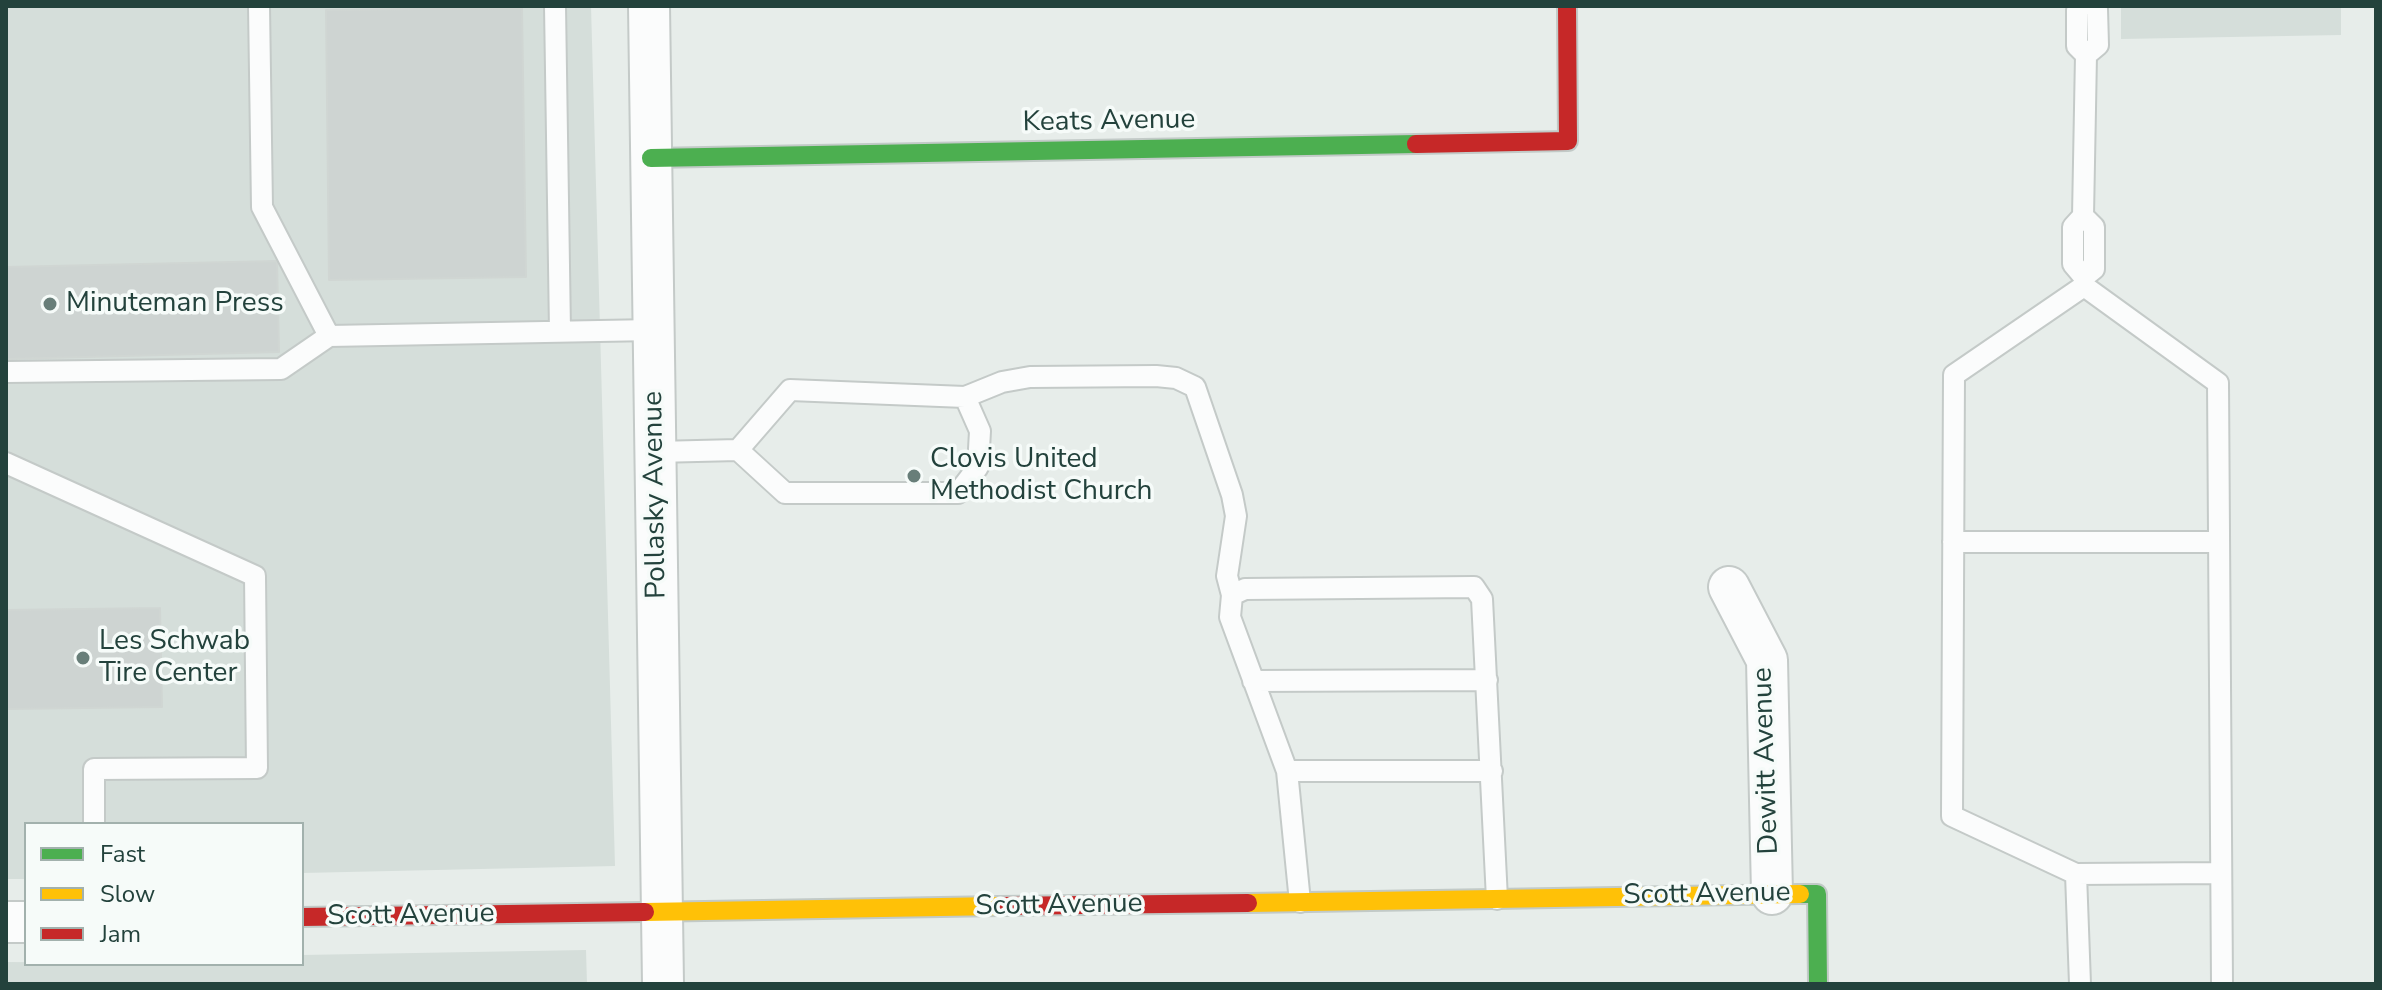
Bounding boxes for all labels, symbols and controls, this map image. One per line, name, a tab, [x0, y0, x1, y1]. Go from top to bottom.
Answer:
street label: Keats Avenue	[1022, 104, 1196, 140]
place label: Minuteman Press	[66, 287, 284, 321]
marker: Minuteman Press	[41, 295, 59, 313]
street label: Pollasky Avenue	[637, 391, 675, 599]
place label: Clovis United Methodist Church	[930, 443, 1152, 509]
marker: Clovis United Methodist Church	[905, 467, 923, 485]
place label: Les Schwab Tire Center	[99, 625, 250, 691]
marker: Les Schwab Tire Center	[74, 649, 92, 667]
street label: Dewitt Avenue	[1747, 667, 1787, 855]
legend	[24, 822, 304, 966]
text: Fast	[100, 838, 145, 870]
street label: Scott Avenue	[1623, 877, 1791, 913]
text: Slow	[100, 878, 155, 910]
street label: Scott Avenue	[975, 888, 1143, 924]
street label: Scott Avenue	[327, 898, 495, 934]
text: Jam	[100, 918, 141, 950]

